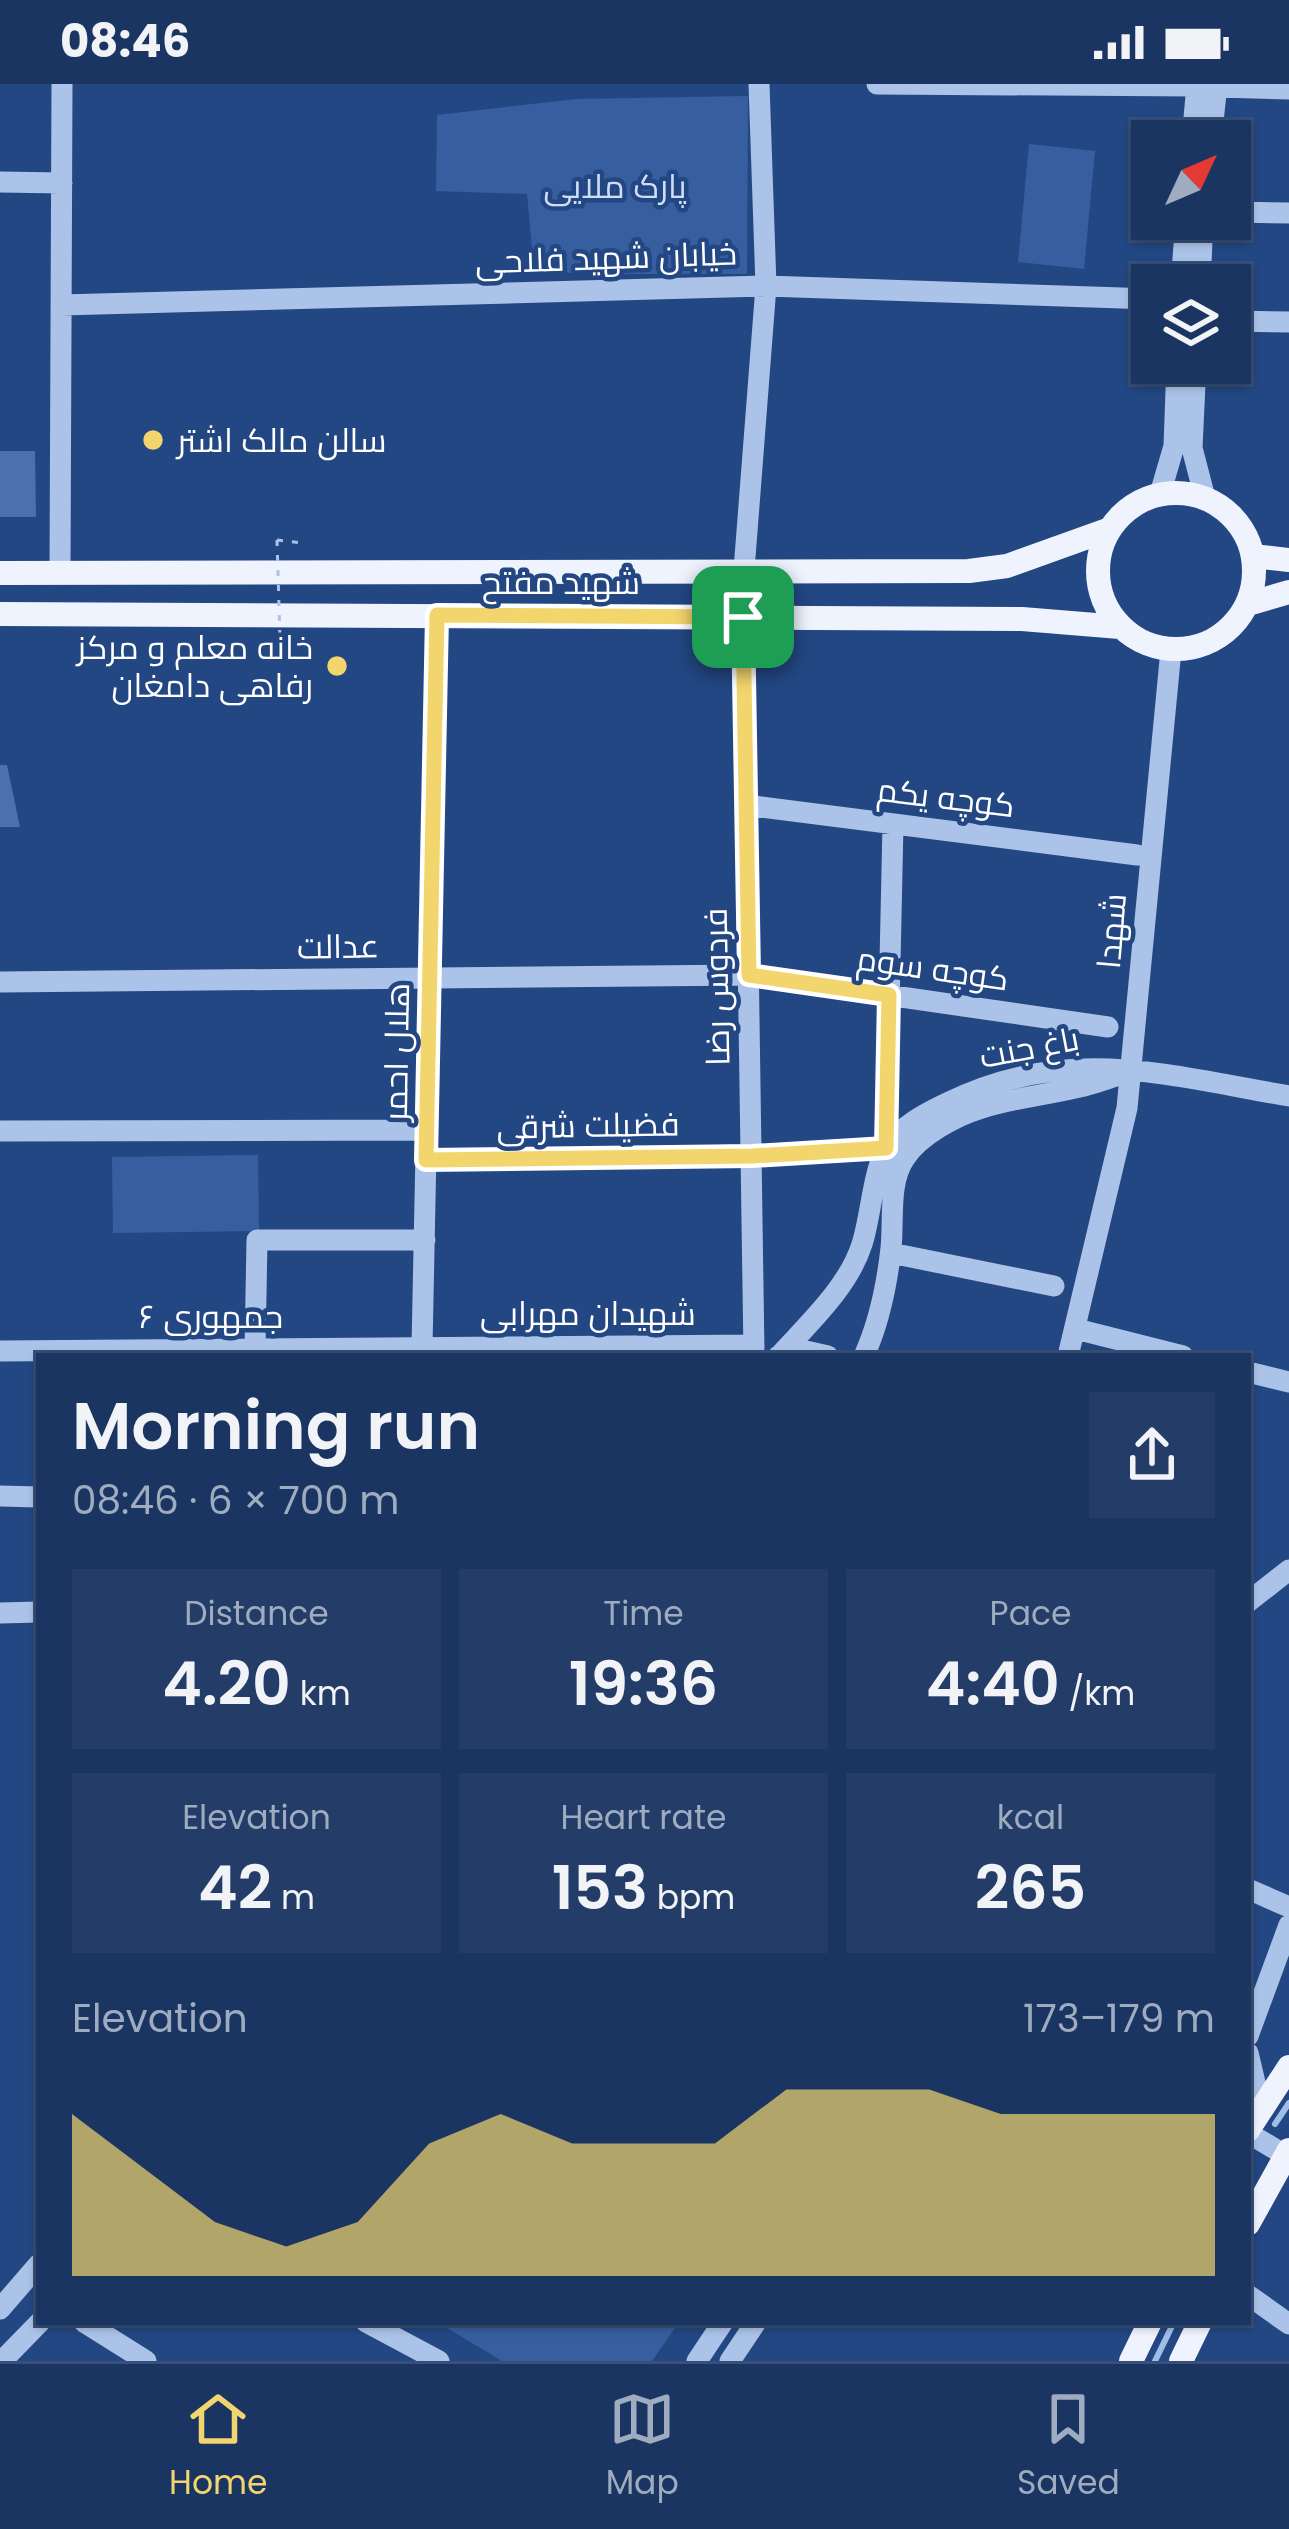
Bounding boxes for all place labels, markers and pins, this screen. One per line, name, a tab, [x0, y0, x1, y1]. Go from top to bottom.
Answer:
place label: سالن مالک اشتر	[175, 417, 387, 464]
marker: سالن مالک اشتر	[140, 427, 166, 453]
pin	[692, 566, 794, 668]
place label: خانه معلم و مرکز رفاهی دامغان	[75, 624, 313, 709]
marker: خانه معلم و مرکز رفاهی دامغان	[324, 653, 350, 679]

